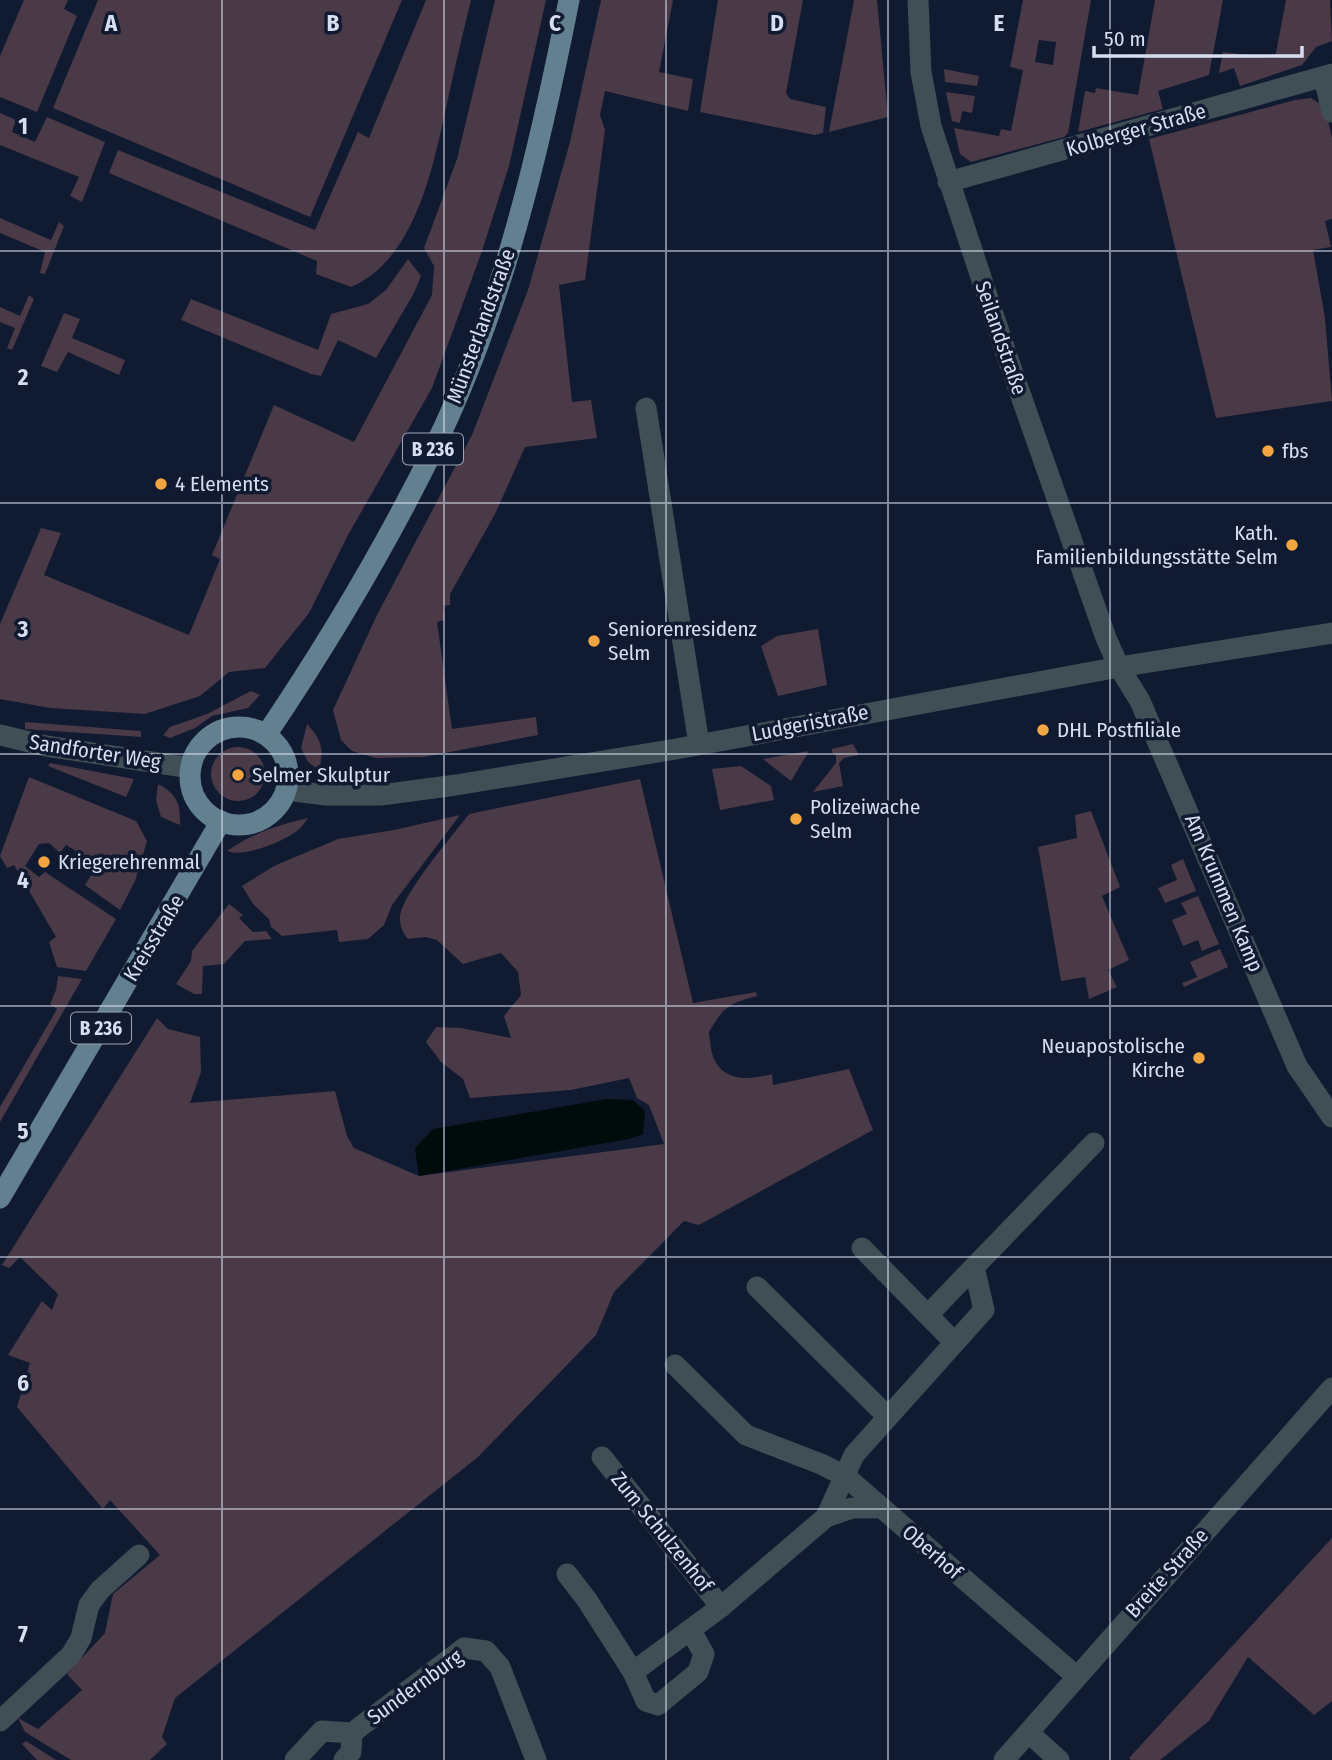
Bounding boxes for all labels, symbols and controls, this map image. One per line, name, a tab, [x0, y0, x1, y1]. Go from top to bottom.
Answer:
text: A	[104, 9, 118, 37]
text: B	[327, 9, 340, 37]
text: C	[549, 9, 561, 37]
text: D	[770, 9, 784, 37]
text: E	[994, 9, 1005, 37]
scale bar	[1094, 14, 1302, 58]
text: 50 m	[1104, 26, 1146, 52]
street label: Kolberger Straße	[1063, 98, 1209, 162]
text: 1	[18, 112, 28, 140]
street label: Münsterlandstraße	[441, 245, 521, 407]
street label: Seilandstraße	[969, 278, 1033, 398]
text: 2	[17, 363, 29, 391]
road number: B 236	[403, 433, 463, 464]
place label: fbs	[1282, 438, 1309, 464]
marker: fbs	[1260, 443, 1276, 459]
place label: 4 Elements	[175, 471, 269, 497]
marker: 4 Elements	[153, 476, 169, 492]
place label: Kath. Familienbildungsstätte Selm	[1035, 520, 1278, 570]
marker: Kath. Familienbildungsstätte Selm	[1284, 537, 1300, 553]
text: 3	[17, 615, 29, 643]
place label: Seniorenresidenz Selm	[608, 616, 757, 666]
marker: Seniorenresidenz Selm	[586, 633, 602, 649]
street label: Ludgeristraße	[750, 699, 870, 747]
place label: DHL Postfiliale	[1057, 717, 1181, 743]
marker: DHL Postfiliale	[1035, 722, 1051, 738]
street label: Sandforter Weg	[27, 729, 163, 775]
place label: Selmer Skulptur	[252, 762, 391, 788]
marker: Selmer Skulptur	[230, 767, 246, 783]
place label: Polizeiwache Selm	[810, 794, 920, 844]
street label: Am Krummen Kamp	[1179, 810, 1269, 976]
marker: Polizeiwache Selm	[788, 811, 804, 827]
place label: Kriegerehrenmal	[58, 849, 201, 875]
marker: Kriegerehrenmal	[36, 854, 52, 870]
text: 4	[17, 866, 29, 894]
street label: Kreisstraße	[118, 890, 190, 986]
road number: B 236	[71, 1012, 131, 1044]
place label: Neuapostolische Kirche	[1042, 1033, 1185, 1083]
marker: Neuapostolische Kirche	[1191, 1050, 1207, 1066]
text: 5	[17, 1117, 29, 1145]
text: 6	[17, 1369, 29, 1397]
street label: Zum Schulzenhof	[606, 1467, 719, 1598]
street label: Oberhof	[897, 1519, 968, 1586]
street label: Breite Straße	[1120, 1523, 1214, 1623]
text: 7	[18, 1620, 28, 1648]
street label: Sundernburg	[362, 1644, 468, 1730]

